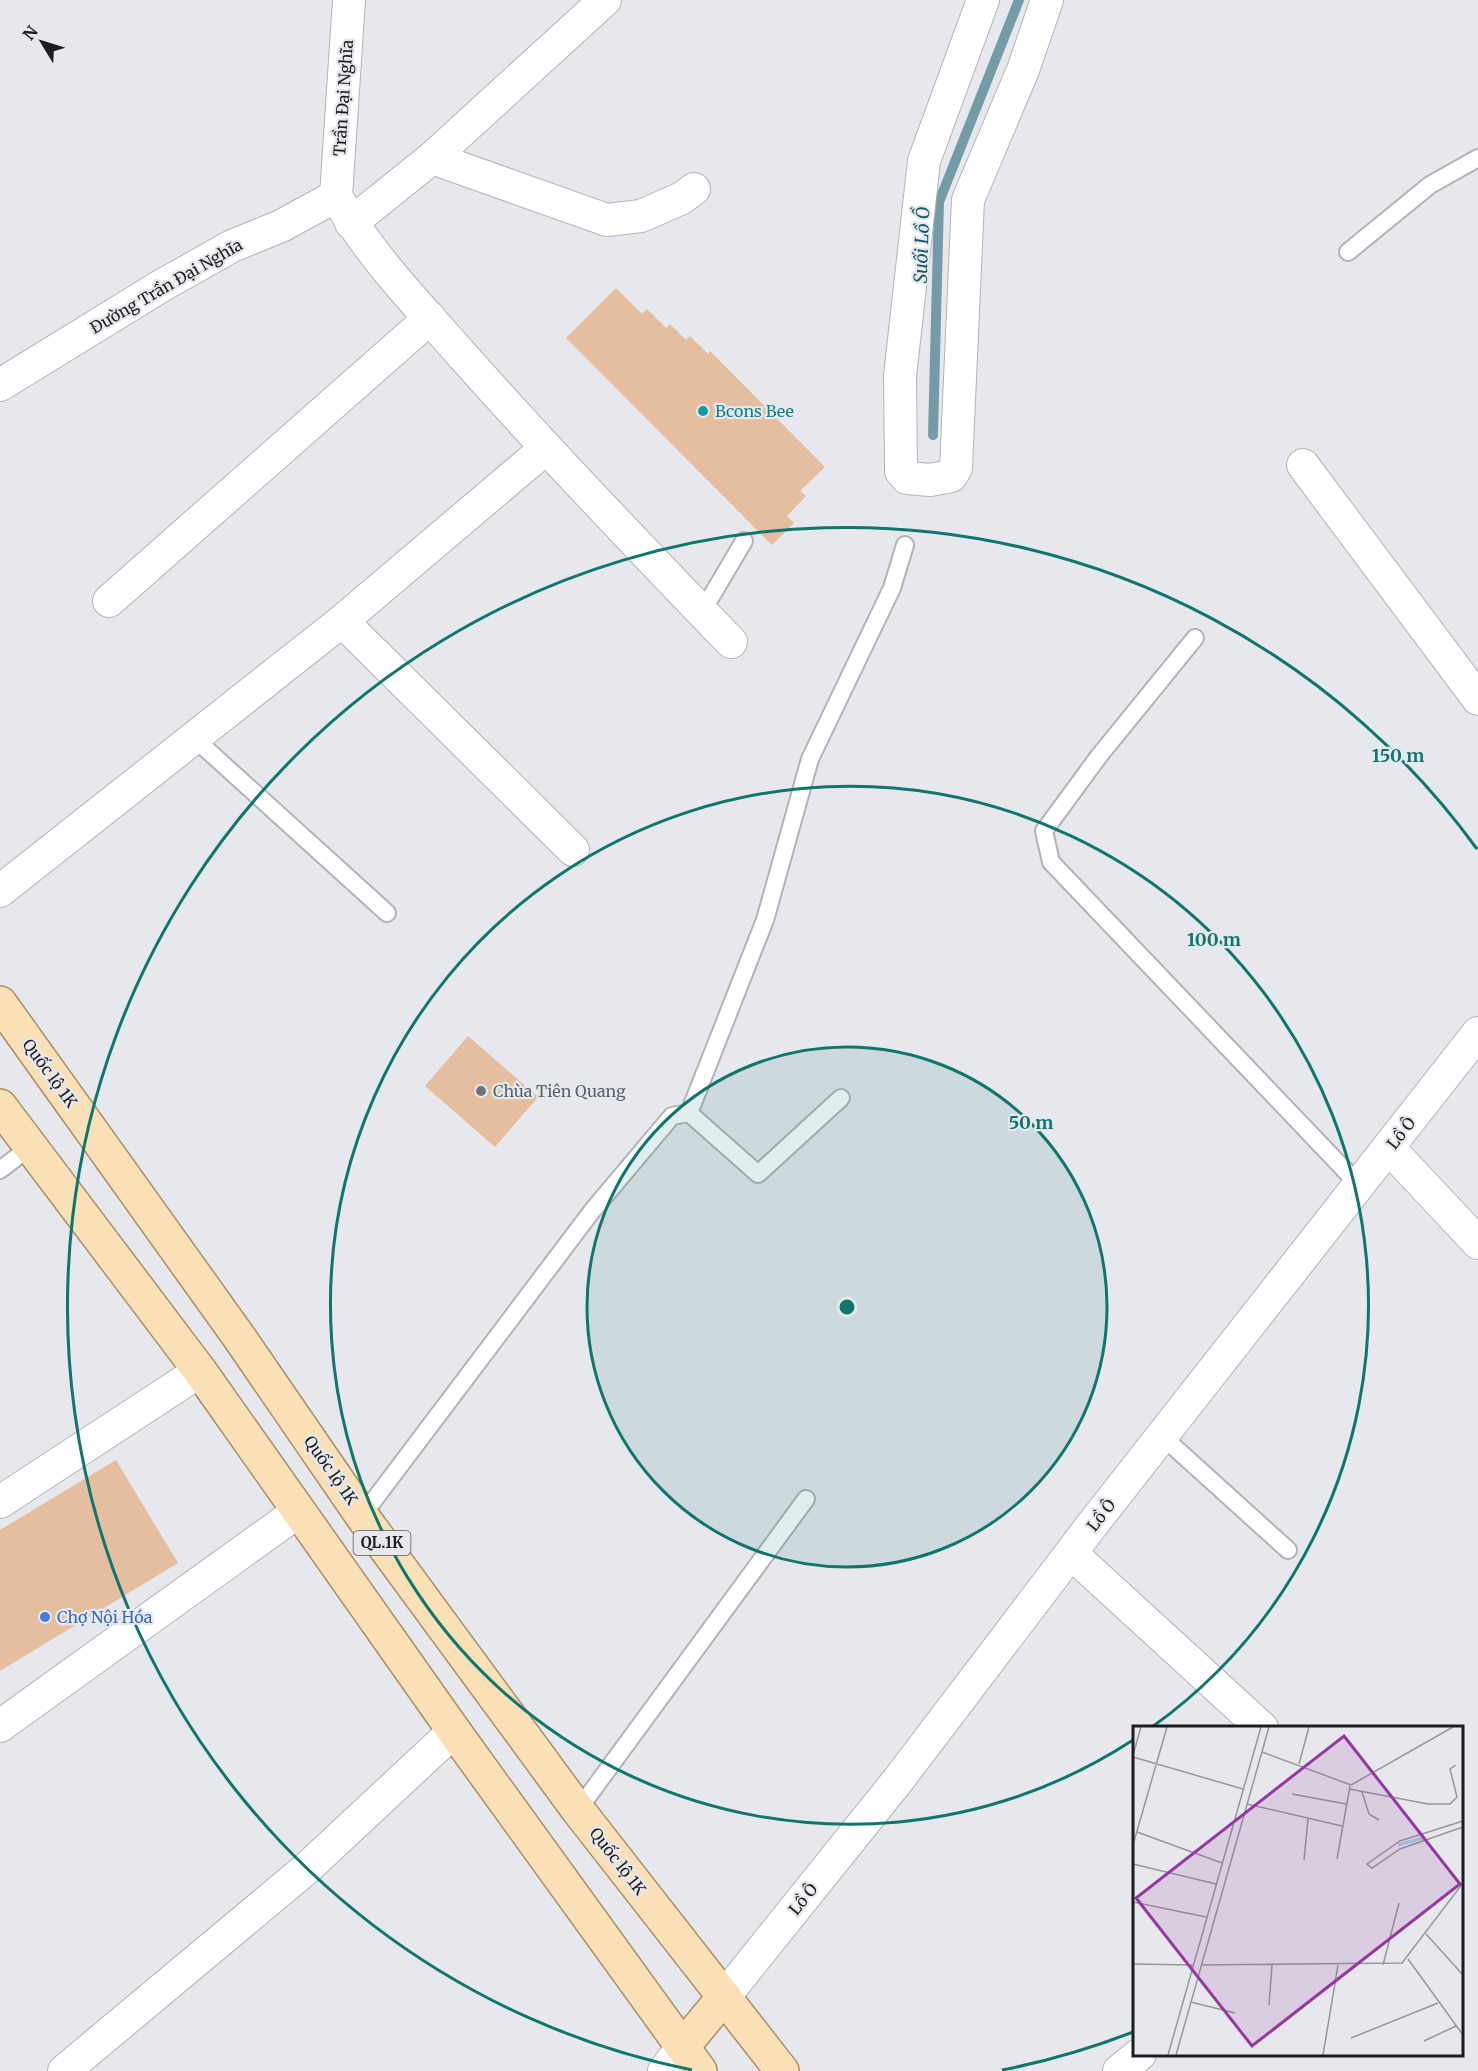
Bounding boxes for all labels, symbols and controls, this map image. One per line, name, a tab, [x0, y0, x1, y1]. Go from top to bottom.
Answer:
north arrow	[12, 12, 72, 72]
text: N	[18, 21, 42, 44]
street label: Trần Đại Nghĩa	[329, 39, 357, 157]
water label: Suối Lồ Ồ	[907, 206, 934, 284]
street label: Đường Trần Đại Nghĩa	[86, 234, 246, 338]
place label: Bcons Bee	[715, 401, 794, 421]
marker: Bcons Bee	[696, 404, 710, 418]
text: 150 m	[1372, 744, 1424, 767]
text: 100 m	[1187, 928, 1241, 951]
street label: Quốc lộ 1K	[18, 1035, 82, 1112]
place label: Chùa Tiên Quang	[493, 1081, 626, 1101]
marker: Chùa Tiên Quang	[474, 1084, 488, 1098]
text: 50 m	[1009, 1111, 1053, 1134]
street label: Lồ Ô	[1382, 1113, 1420, 1153]
centre of rings	[837, 1297, 857, 1317]
street label: Quốc lộ 1K	[300, 1432, 362, 1509]
street label: Lồ Ô	[1082, 1495, 1120, 1535]
road number: QL.1K	[354, 1531, 410, 1555]
place label: Chợ Nội Hóa	[57, 1607, 153, 1627]
marker: Chợ Nội Hóa	[38, 1610, 52, 1624]
inset map	[1133, 1726, 1463, 2056]
street label: Quốc lộ 1K	[586, 1823, 651, 1899]
street label: Lồ Ô	[784, 1879, 822, 1919]

